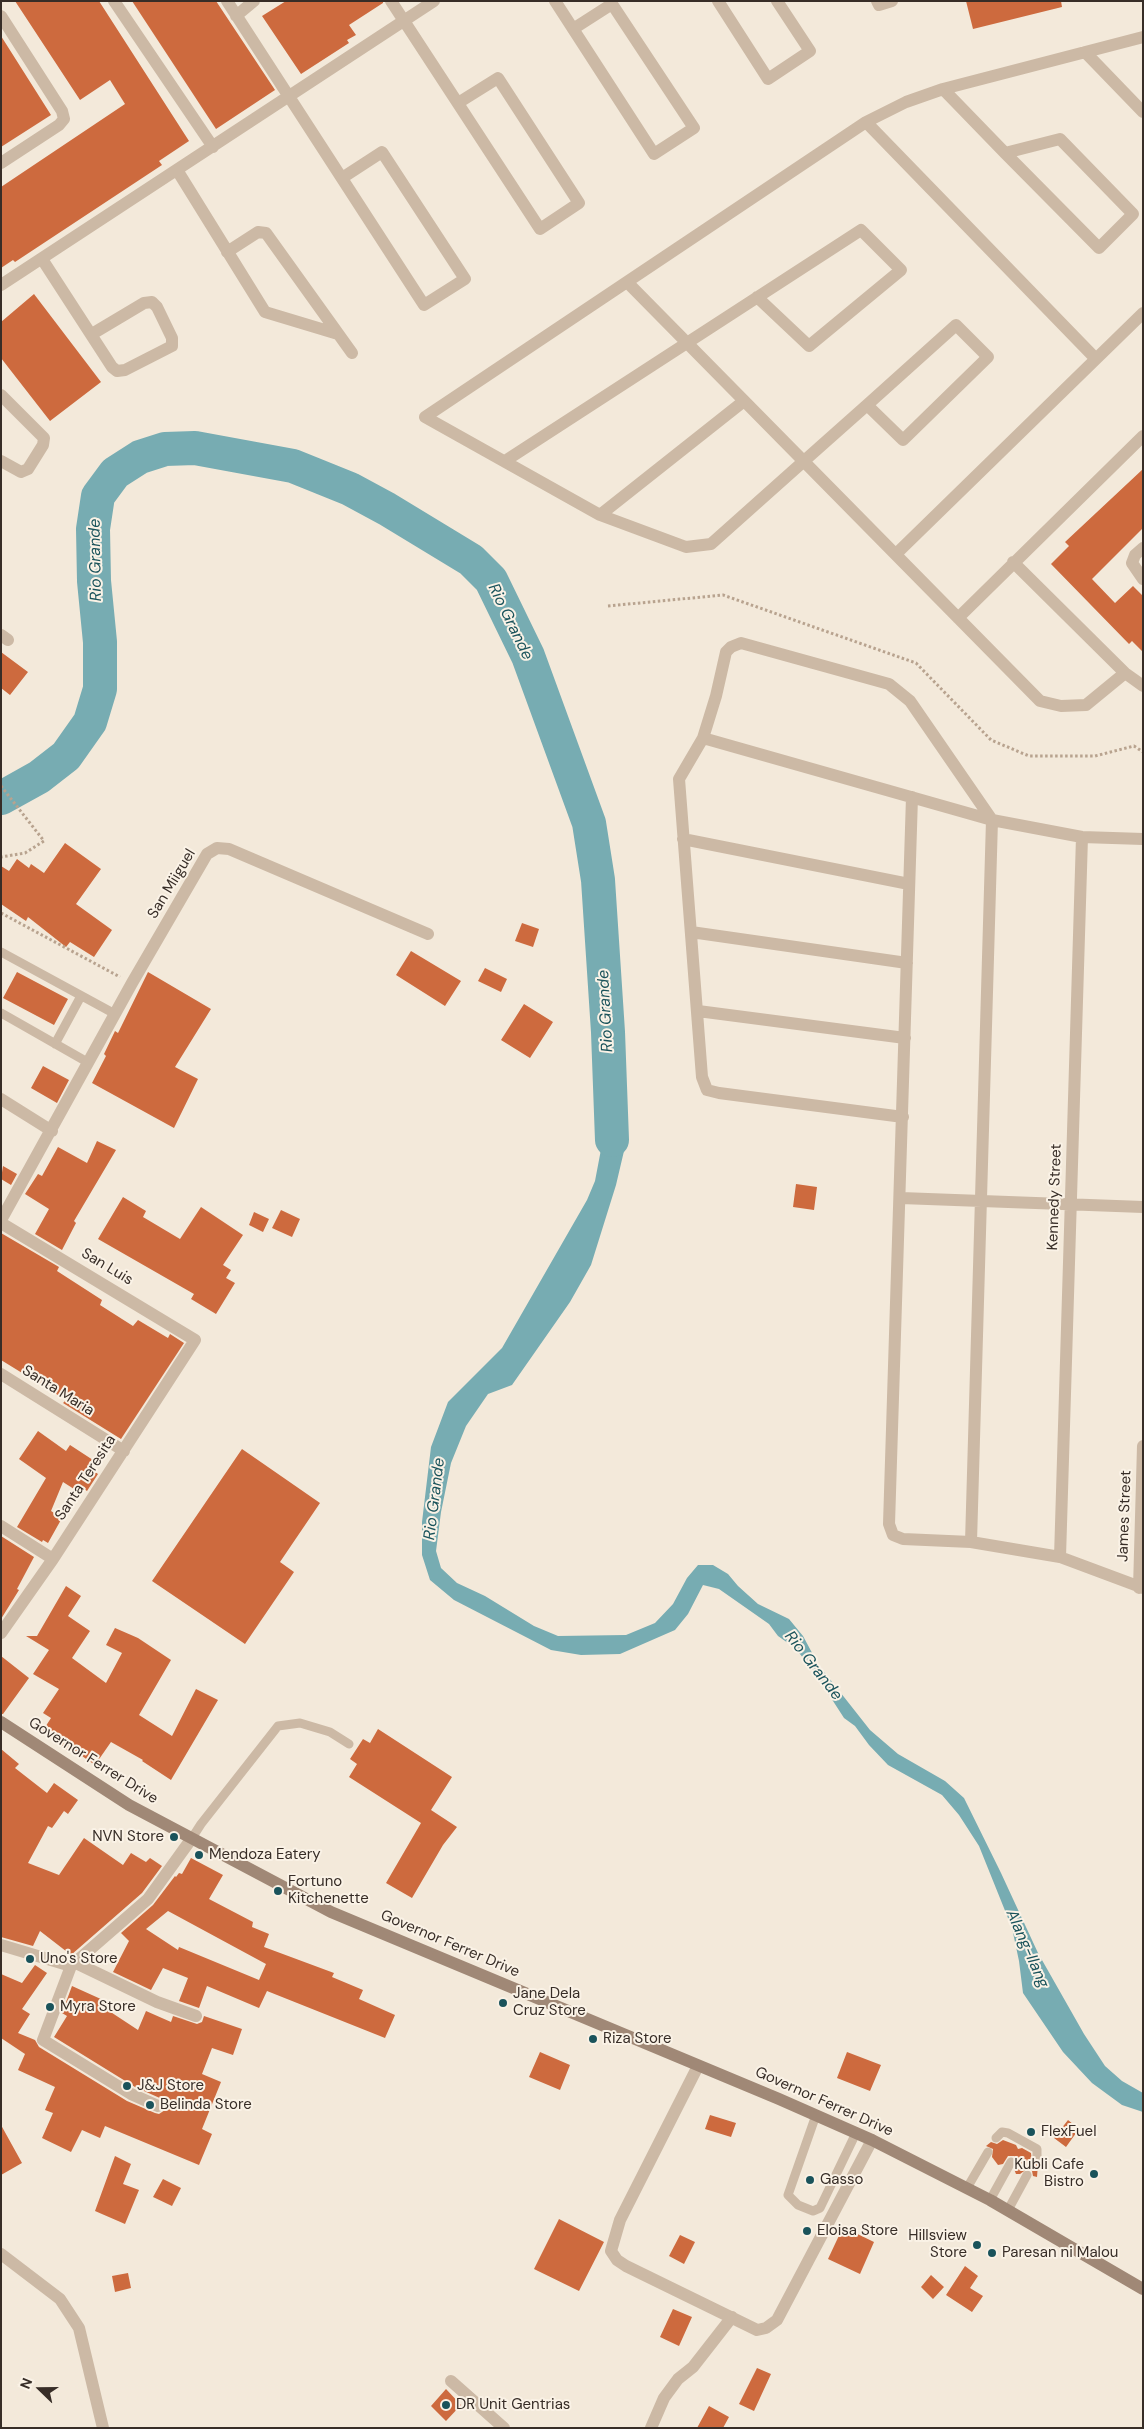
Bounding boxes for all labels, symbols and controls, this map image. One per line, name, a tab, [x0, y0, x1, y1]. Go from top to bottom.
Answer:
water label: Rio Grande	[86, 519, 106, 601]
water label: Rio Grande	[483, 581, 537, 663]
street label: San Miiguel	[144, 846, 200, 922]
water label: Rio Grande	[594, 969, 618, 1053]
street label: Kennedy Street	[1044, 1143, 1066, 1251]
street label: San Luis	[78, 1245, 136, 1289]
street label: Santa Maria	[19, 1362, 97, 1420]
street label: Santa Teresita	[52, 1432, 120, 1524]
water label: Rio Grande	[420, 1457, 450, 1541]
street label: James Street	[1114, 1470, 1136, 1562]
water label: Rio Grande	[780, 1628, 846, 1704]
street label: Governor Ferrer Drive	[25, 1714, 161, 1808]
place label: NVN Store	[92, 1828, 164, 1846]
marker: NVN Store	[168, 1831, 180, 1843]
place label: Mendoza Eatery	[209, 1846, 321, 1864]
marker: Mendoza Eatery	[193, 1849, 205, 1861]
place label: Fortuno Kitchenette	[288, 1873, 369, 1908]
marker: Fortuno Kitchenette	[272, 1885, 284, 1897]
street label: Governor Ferrer Drive	[378, 1907, 522, 1981]
water label: Alang-Ilang	[1001, 1907, 1053, 1991]
place label: Uno's Store	[40, 1950, 118, 1968]
marker: Uno's Store	[24, 1953, 36, 1965]
place label: Jane Dela Cruz Store	[513, 1985, 586, 2020]
marker: Jane Dela Cruz Store	[497, 1997, 509, 2009]
place label: Myra Store	[60, 1998, 136, 2016]
marker: Myra Store	[44, 2001, 56, 2013]
place label: Riza Store	[603, 2030, 672, 2048]
marker: Riza Store	[587, 2033, 599, 2045]
street label: Governor Ferrer Drive	[752, 2063, 896, 2141]
place label: J&J Store	[137, 2077, 204, 2095]
marker: J&J Store	[121, 2080, 133, 2092]
place label: Belinda Store	[160, 2096, 252, 2114]
marker: Belinda Store	[144, 2099, 156, 2111]
place label: FlexFuel	[1041, 2123, 1096, 2141]
marker: FlexFuel	[1025, 2126, 1037, 2138]
place label: Kubli Cafe Bistro	[1014, 2156, 1084, 2191]
marker: Kubli Cafe Bistro	[1088, 2168, 1100, 2180]
place label: Gasso	[820, 2171, 863, 2189]
marker: Gasso	[804, 2174, 816, 2186]
place label: Eloisa Store	[817, 2222, 898, 2240]
marker: Eloisa Store	[801, 2225, 813, 2237]
place label: Hillsview Store	[908, 2227, 967, 2262]
marker: Hillsview Store	[971, 2239, 983, 2251]
place label: Paresan ni Malou	[1002, 2244, 1118, 2262]
marker: Paresan ni Malou	[986, 2247, 998, 2259]
north arrow	[15, 2364, 65, 2414]
text: N	[16, 2375, 36, 2391]
place label: DR Unit Gentrias	[456, 2396, 570, 2414]
marker: DR Unit Gentrias	[440, 2399, 452, 2411]

